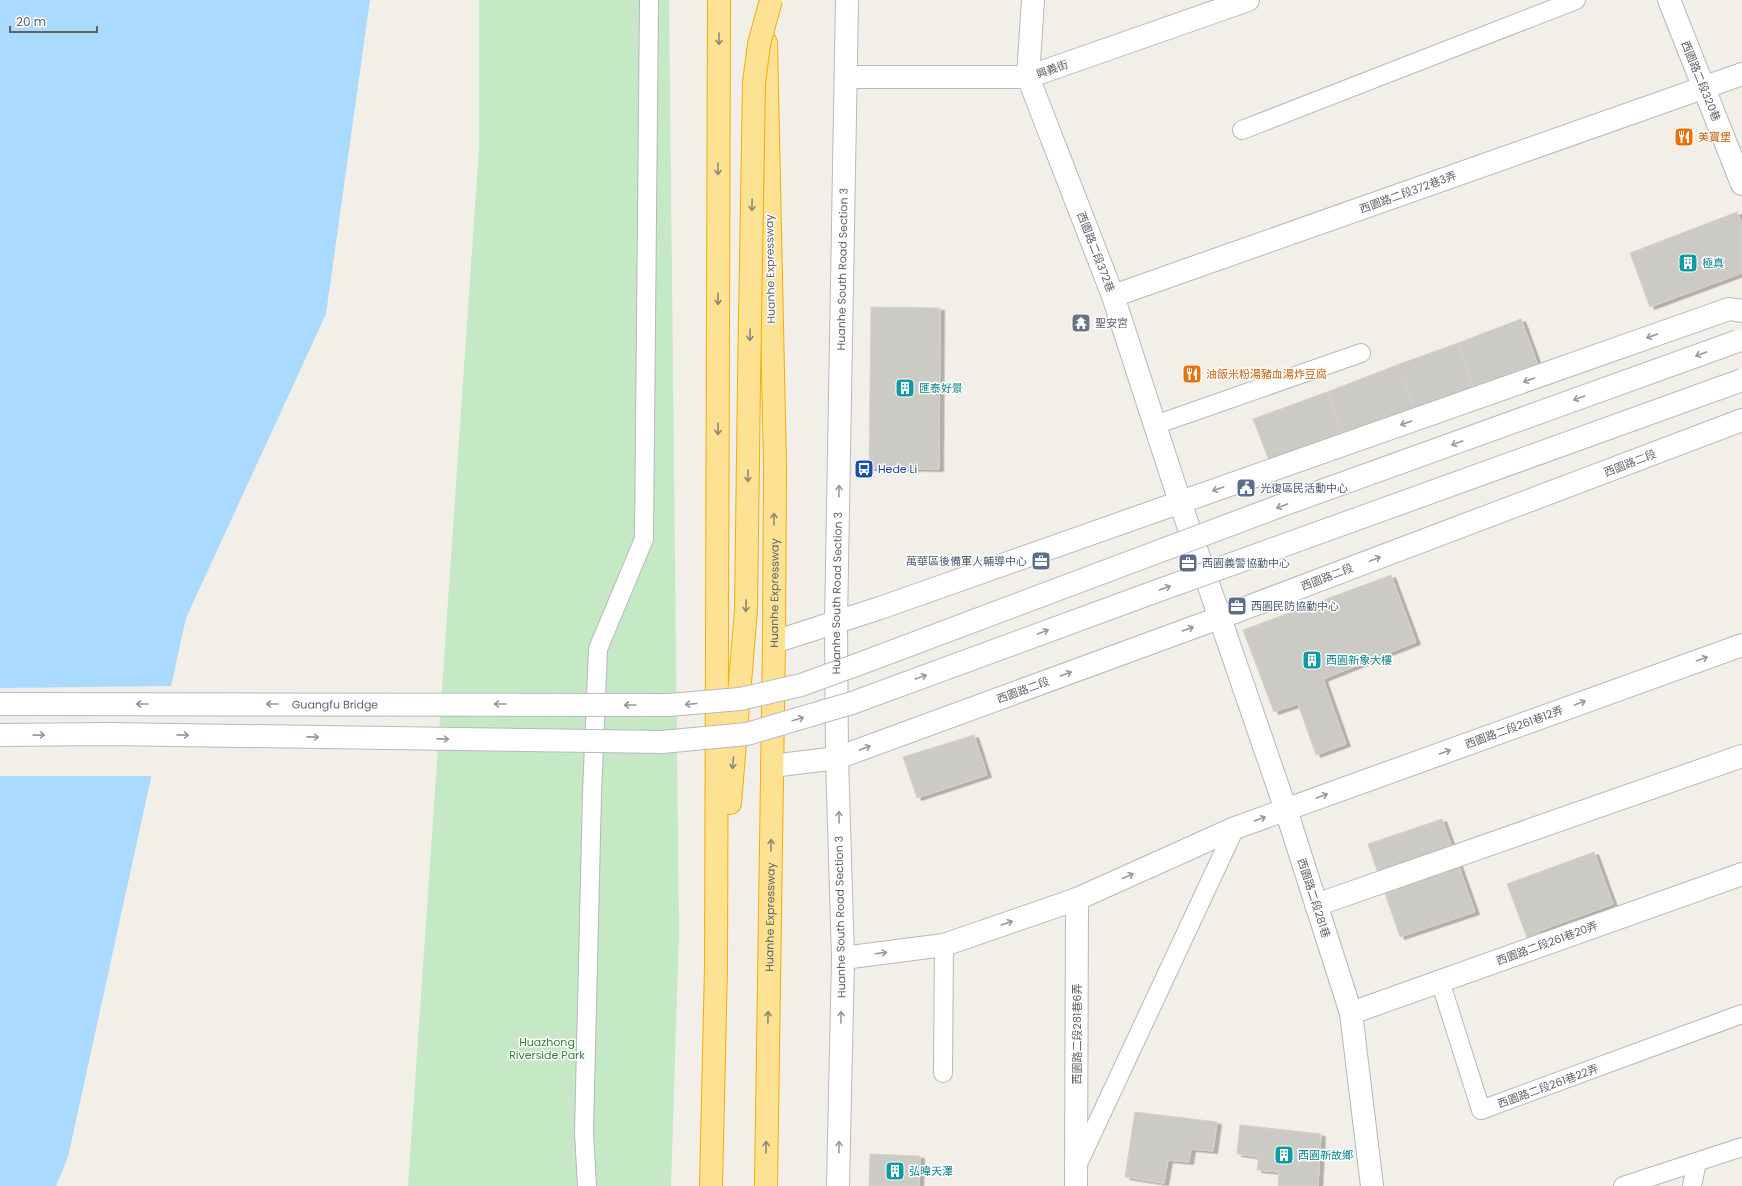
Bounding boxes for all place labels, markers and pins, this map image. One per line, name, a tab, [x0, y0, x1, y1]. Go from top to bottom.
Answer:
restaurant icon: 美寶堡	[1673, 126, 1695, 148]
place label: 美寶堡	[1698, 129, 1731, 145]
building icon: 極真	[1677, 252, 1699, 274]
place label: 極真	[1702, 255, 1724, 271]
temple icon: 聖安宮	[1070, 312, 1092, 334]
place label: 聖安宮	[1095, 315, 1128, 331]
restaurant icon: 油飯米粉湯豬血湯炸豆腐	[1181, 363, 1203, 385]
place label: 油飯米粉湯豬血湯炸豆腐	[1206, 366, 1327, 382]
building icon: 匯泰好景	[894, 377, 916, 399]
place label: 匯泰好景	[919, 380, 963, 396]
bus stop icon: Hede Li	[853, 458, 875, 480]
place label: Hede Li	[878, 461, 917, 477]
public building icon: 光復區民活動中心	[1235, 477, 1257, 499]
place label: 光復區民活動中心	[1260, 480, 1348, 496]
office icon: 萬華區後備軍人輔導中心	[1030, 550, 1052, 572]
office icon: 西園義警協勤中心	[1177, 552, 1199, 574]
place label: 萬華區後備軍人輔導中心	[906, 553, 1027, 569]
place label: 西園義警協勤中心	[1202, 555, 1290, 571]
office icon: 西園民防協勤中心	[1226, 595, 1248, 617]
place label: 西園民防協勤中心	[1251, 598, 1339, 614]
building icon: 西園新象大樓	[1301, 649, 1323, 671]
place label: 西園新象大樓	[1326, 652, 1392, 668]
building icon: 西園新故鄉	[1273, 1144, 1295, 1166]
place label: 西園新故鄉	[1298, 1147, 1353, 1163]
building icon: 弘暐天澤	[884, 1160, 906, 1182]
place label: 弘暐天澤	[909, 1163, 953, 1179]

